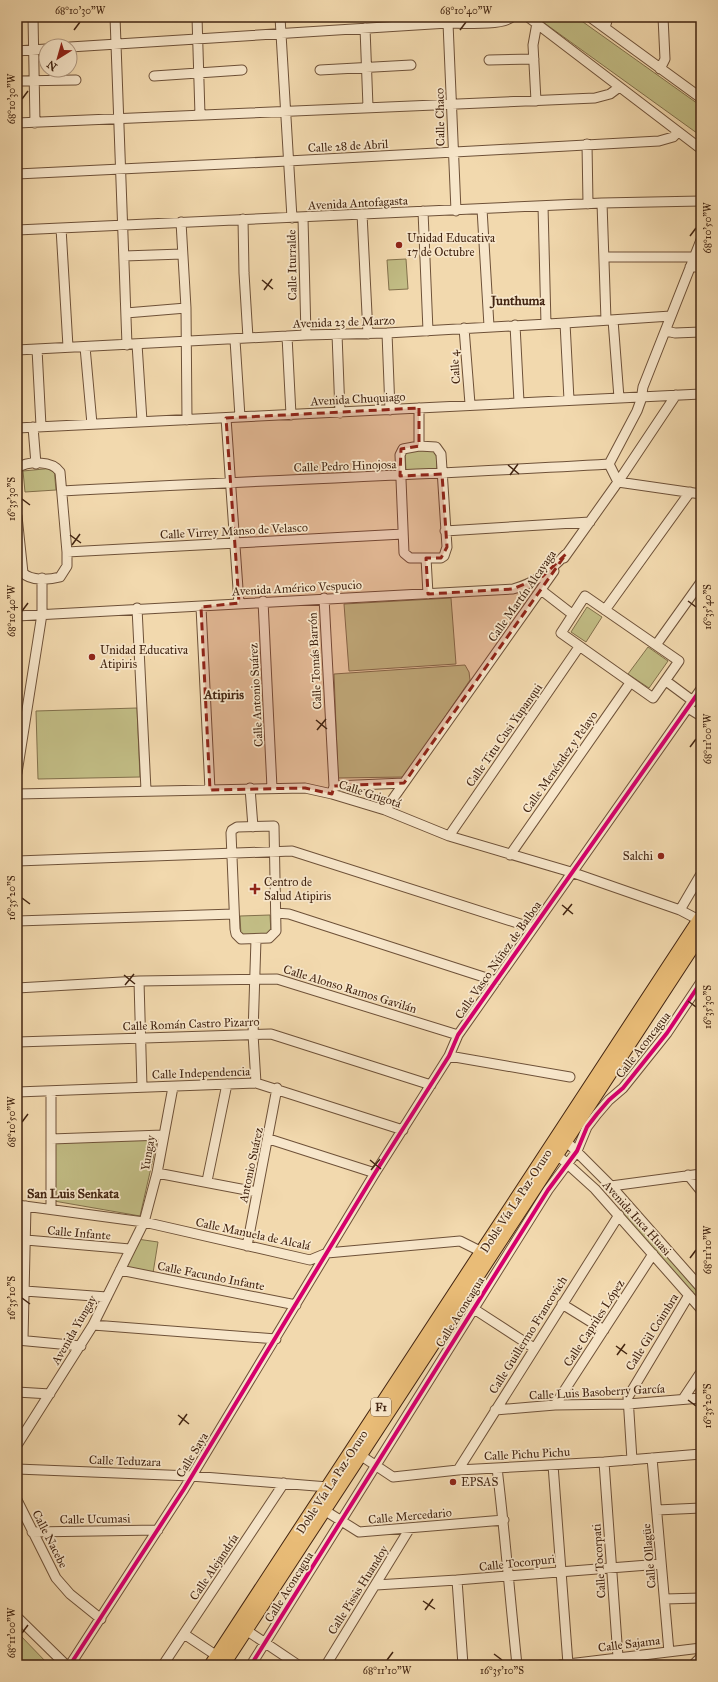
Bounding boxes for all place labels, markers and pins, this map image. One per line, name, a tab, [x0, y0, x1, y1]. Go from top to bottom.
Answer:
place label: Unidad Educativa 17 de Octubre	[407, 231, 496, 259]
marker: Unidad Educativa 17 de Octubre	[394, 240, 404, 250]
place label: Unidad Educativa Atipiris	[99, 643, 189, 671]
marker: Unidad Educativa Atipiris	[87, 652, 97, 662]
place label: Salchi	[623, 849, 654, 863]
marker: Salchi	[656, 851, 666, 861]
place label: Centro de Salud Atipiris	[264, 875, 331, 903]
marker: Centro de Salud Atipiris	[249, 883, 261, 895]
place label: EPSAS	[461, 1475, 498, 1489]
marker: EPSAS	[448, 1477, 458, 1487]

